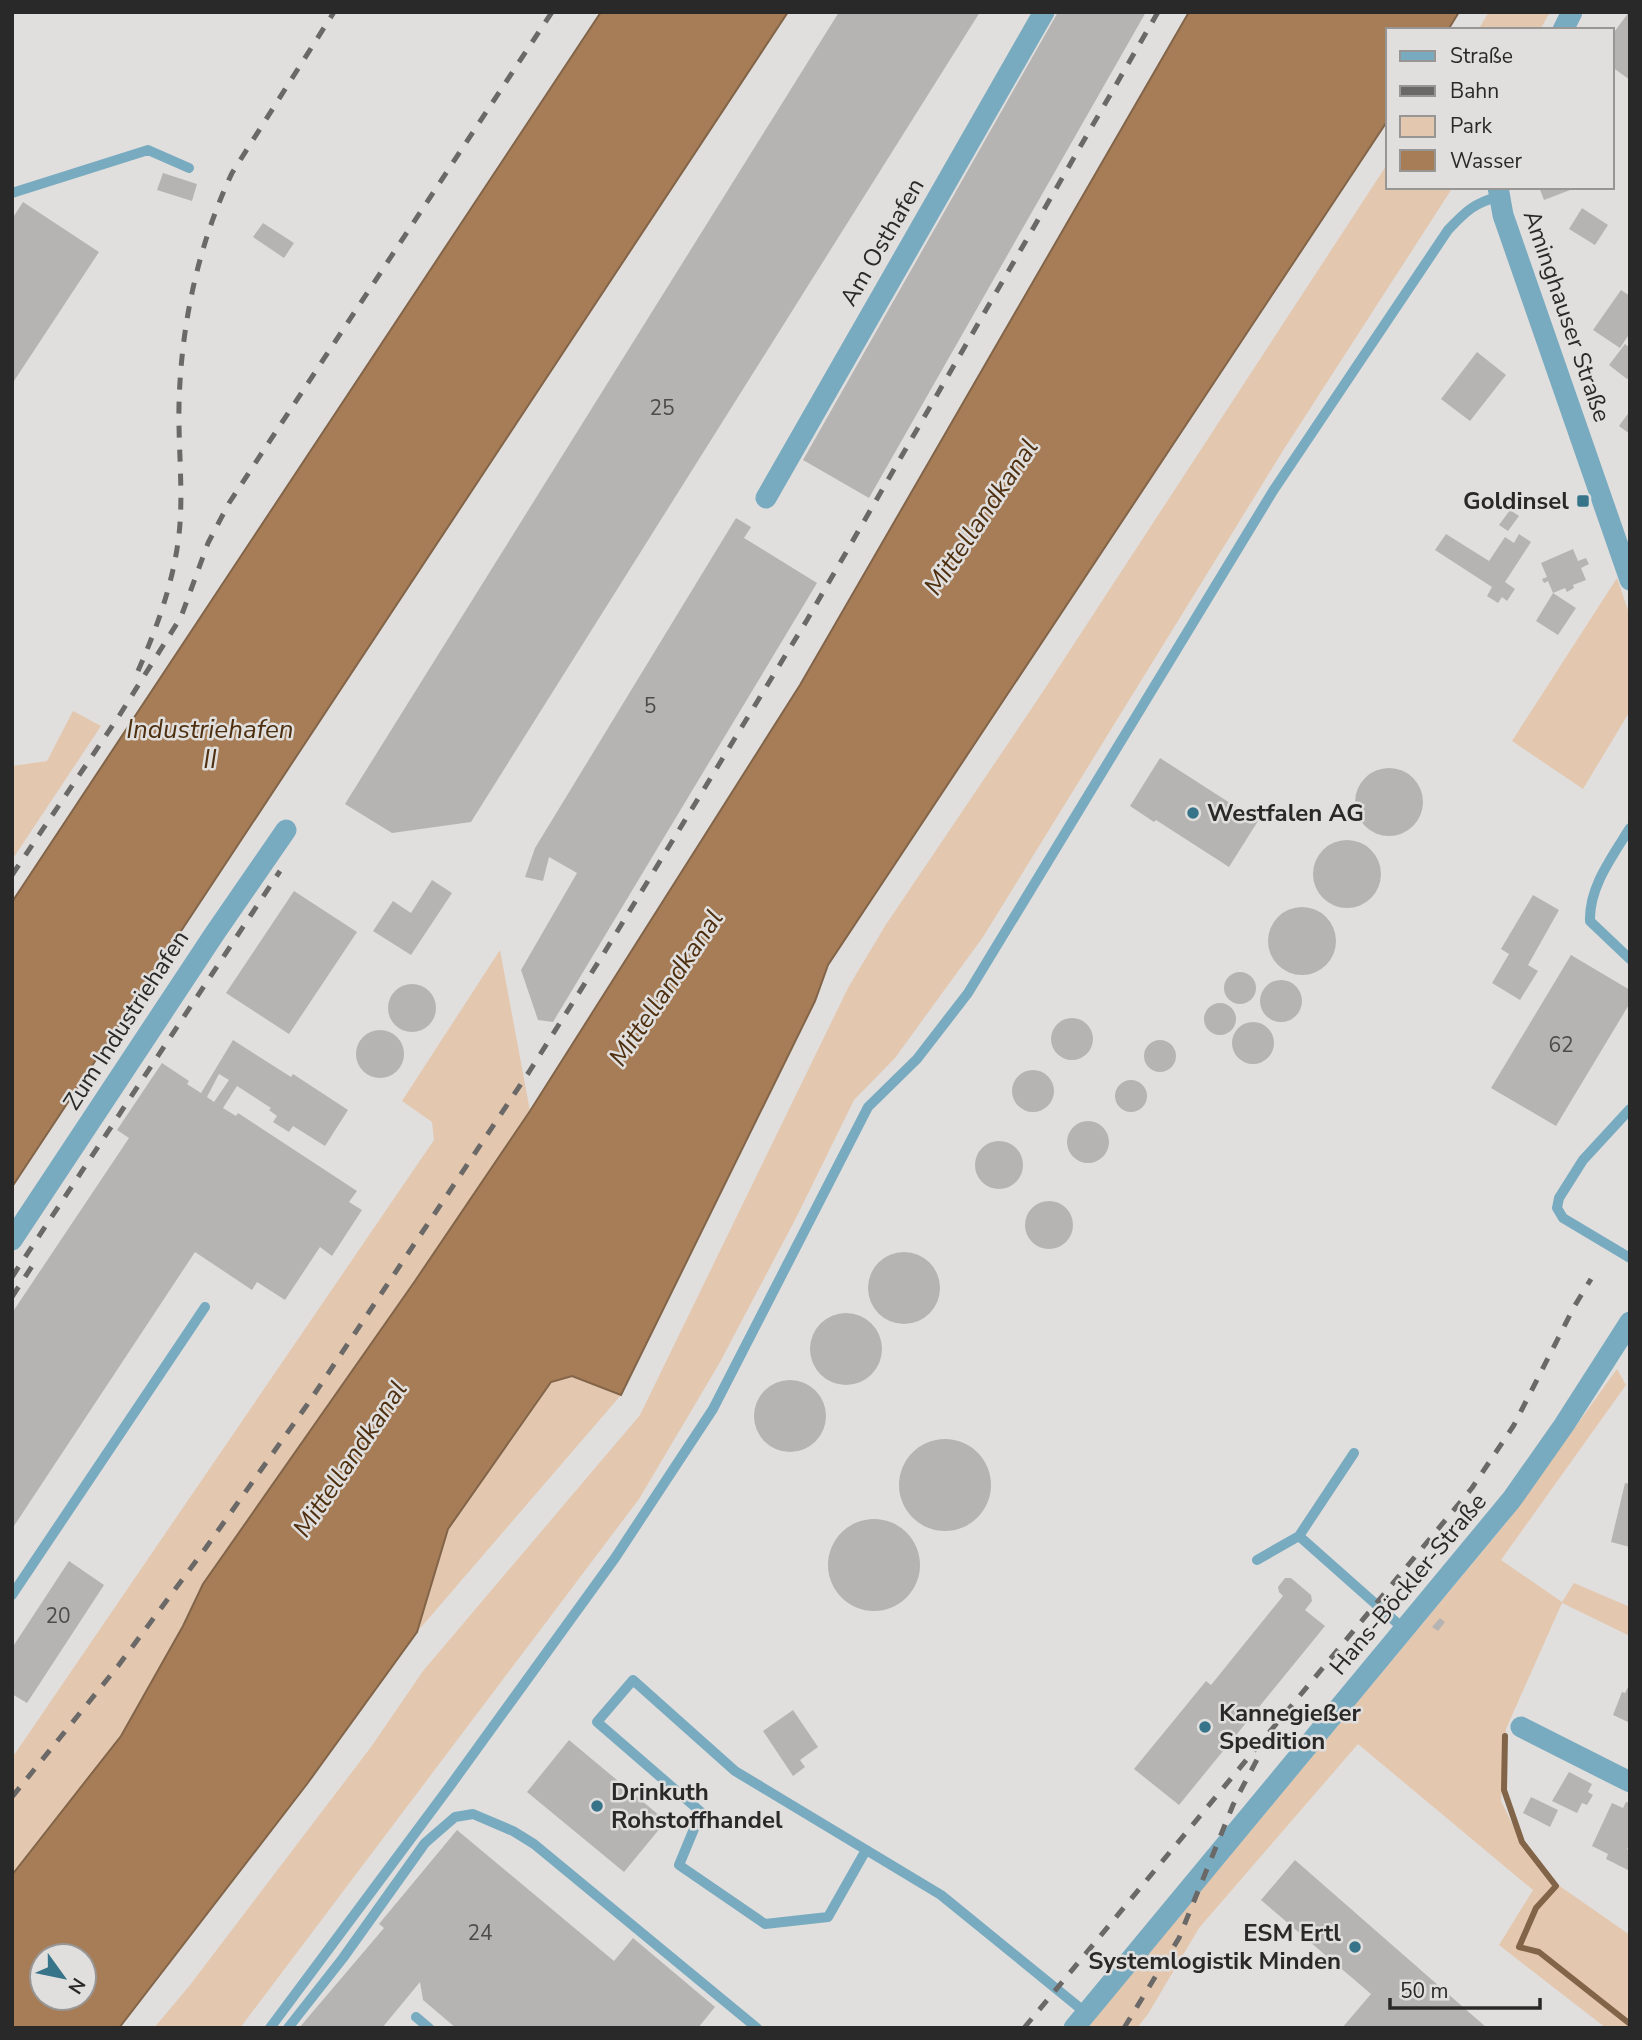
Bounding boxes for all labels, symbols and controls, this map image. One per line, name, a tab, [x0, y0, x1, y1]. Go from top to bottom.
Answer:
legend	[1386, 28, 1614, 189]
text: Straße	[1450, 42, 1513, 70]
text: Bahn	[1450, 77, 1499, 105]
text: Park	[1450, 112, 1492, 140]
text: Wasser	[1450, 147, 1522, 175]
street label: Am Osthafen	[832, 172, 932, 312]
street label: Aminghauser Straße	[1516, 206, 1618, 426]
house number: 25	[649, 394, 675, 422]
water label: Mittellandkanal	[916, 432, 1046, 602]
place label: Goldinsel	[1463, 485, 1569, 517]
marker: Goldinsel	[1575, 493, 1591, 509]
house number: 5	[644, 692, 656, 720]
water label: Industriehafen II	[126, 712, 294, 777]
place label: Westfalen AG	[1207, 797, 1364, 829]
marker: Westfalen AG	[1185, 805, 1201, 821]
water label: Mittellandkanal	[601, 903, 731, 1073]
street label: Zum Industriehafen	[56, 924, 196, 1116]
house number: 62	[1548, 1031, 1574, 1059]
water label: Mittellandkanal	[285, 1374, 415, 1544]
street label: Hans-Böckler-Straße	[1322, 1486, 1494, 1682]
house number: 20	[45, 1602, 71, 1630]
place label: Kannegießer Spedition	[1219, 1697, 1361, 1757]
marker: Kannegießer Spedition	[1197, 1719, 1213, 1735]
place label: Drinkuth Rohstoffhandel	[611, 1776, 783, 1836]
marker: Drinkuth Rohstoffhandel	[589, 1798, 605, 1814]
place label: ESM Ertl Systemlogistik Minden	[1088, 1917, 1341, 1977]
house number: 24	[467, 1919, 493, 1947]
marker: ESM Ertl Systemlogistik Minden	[1347, 1939, 1363, 1955]
north arrow	[28, 1942, 98, 2012]
scale bar	[1390, 1966, 1540, 2010]
text: N	[62, 1973, 91, 1999]
text: 50 m	[1400, 1977, 1449, 2005]

